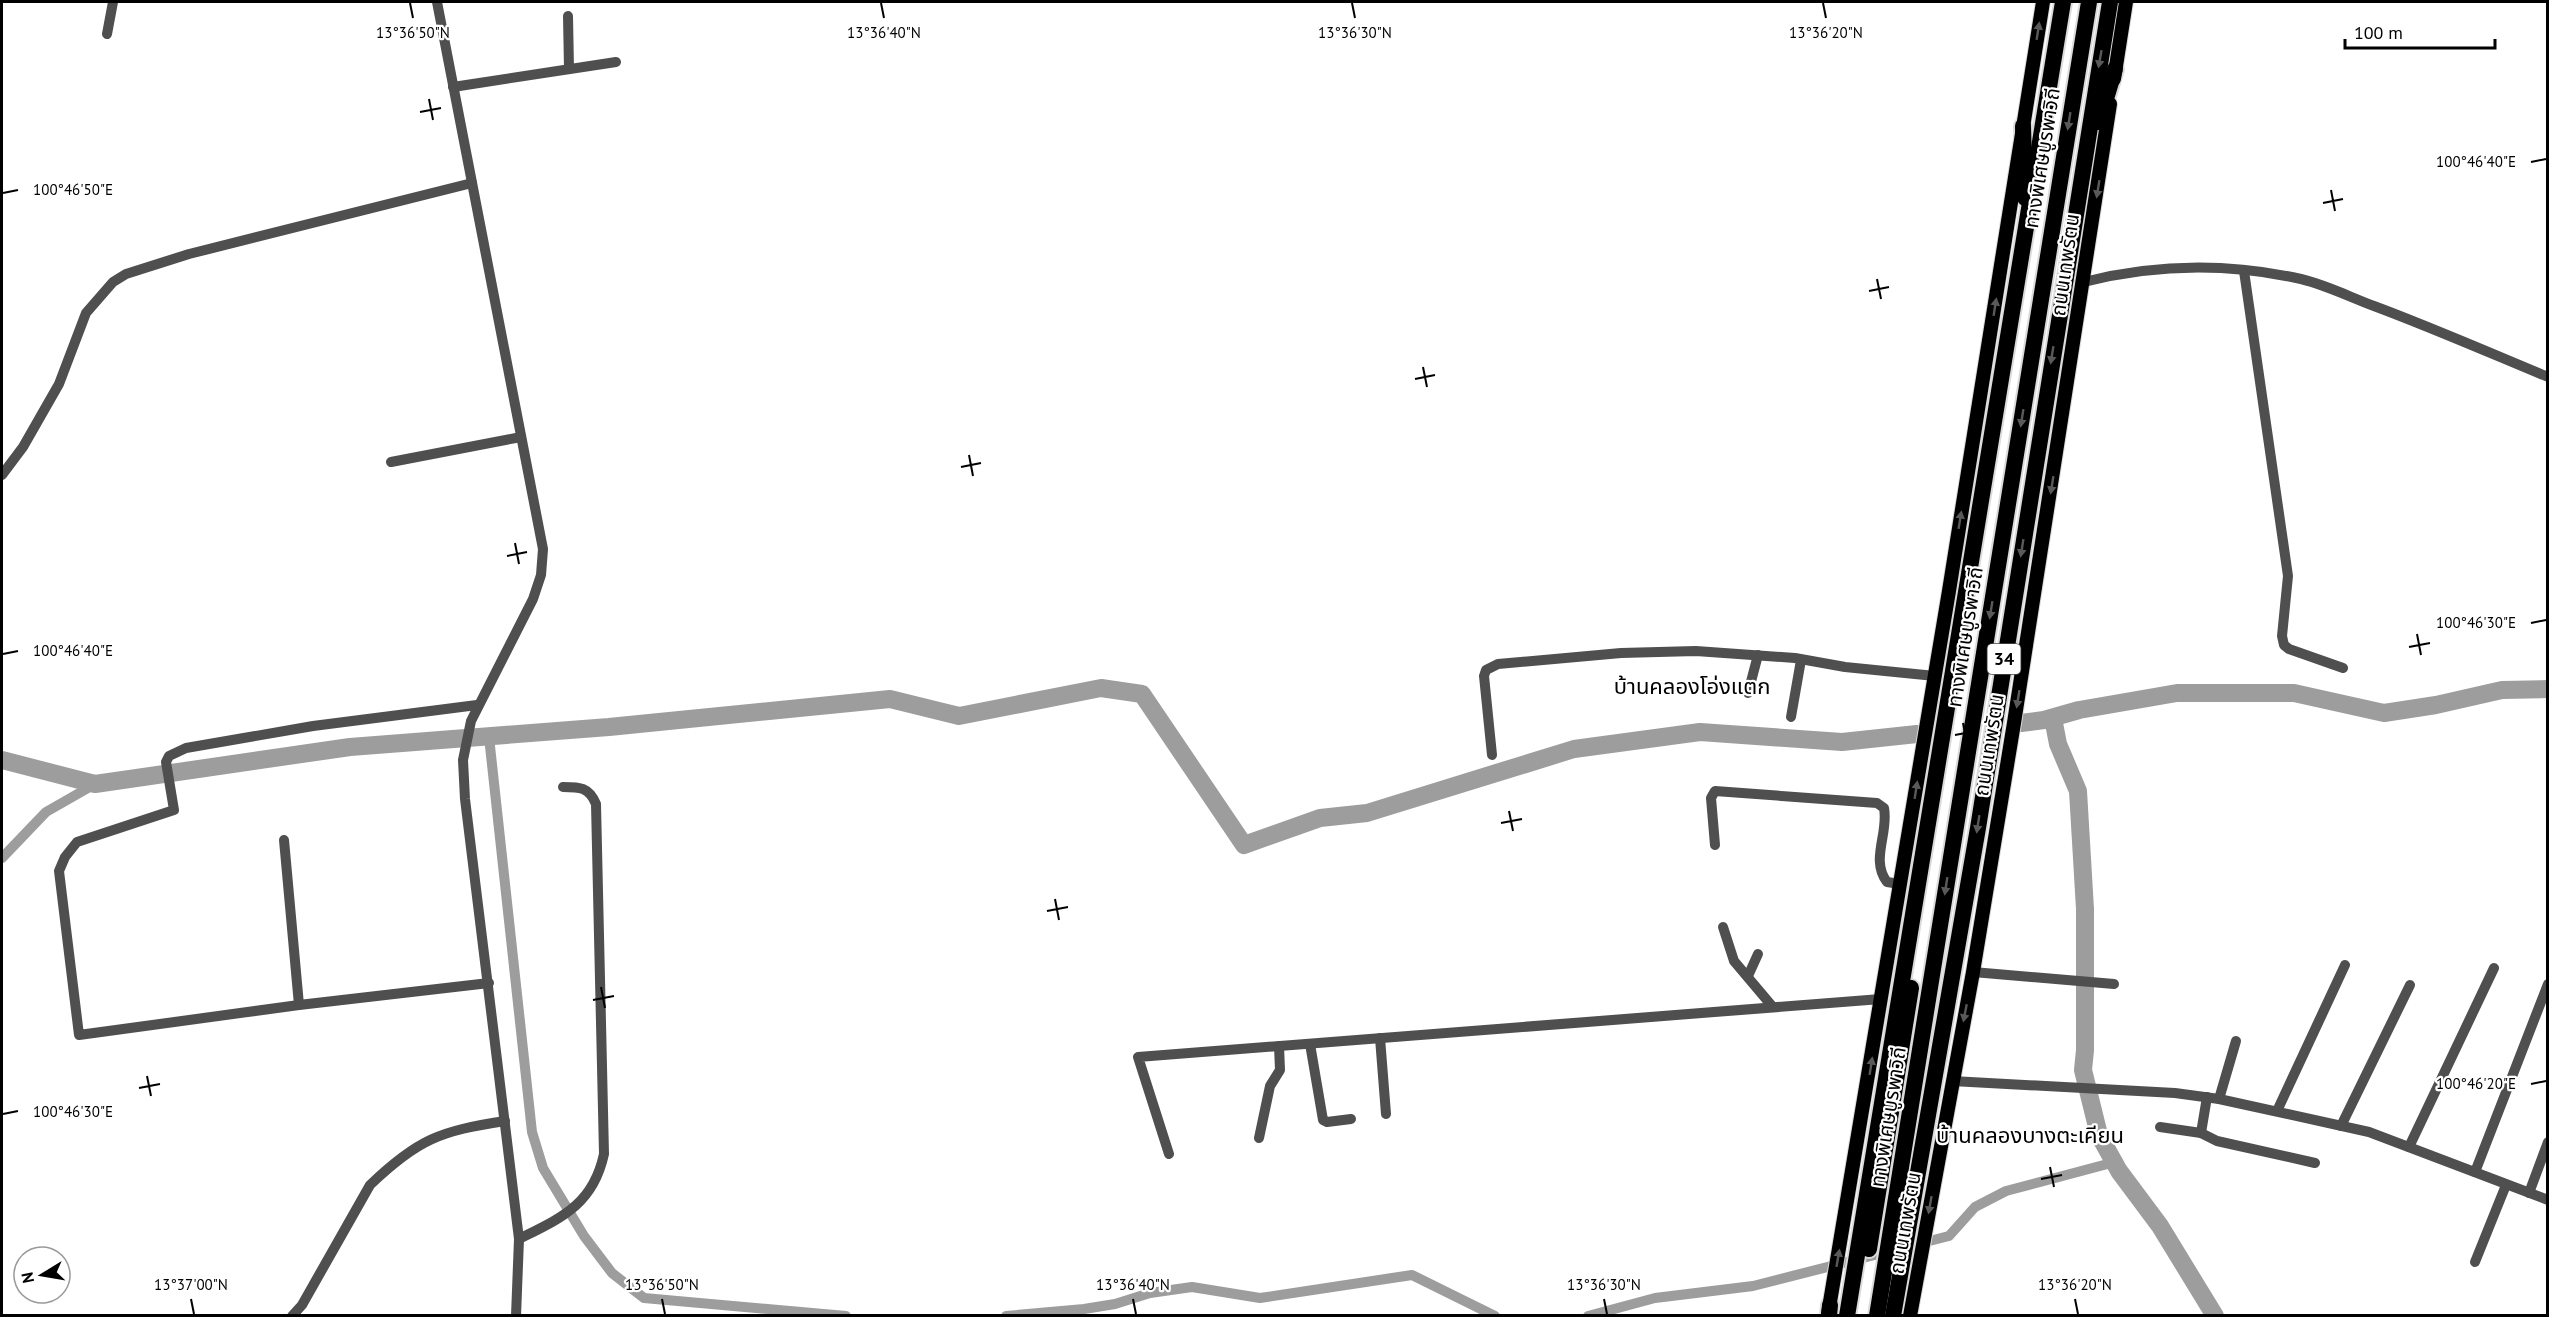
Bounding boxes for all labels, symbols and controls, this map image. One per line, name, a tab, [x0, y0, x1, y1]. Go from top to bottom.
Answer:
scale bar	[2345, 12, 2495, 50]
text: 100 m	[2354, 21, 2403, 44]
one-way arrow	[2034, 22, 2043, 41]
text: 13°36'50"N	[376, 23, 450, 42]
text: 13°36'40"N	[847, 23, 921, 42]
text: 13°36'30"N	[1318, 23, 1392, 42]
text: 13°36'20"N	[1789, 23, 1863, 42]
one-way arrow	[2096, 50, 2105, 69]
street label: ทางพิเศษบูรพาวิถี	[2018, 86, 2066, 230]
one-way arrow	[2065, 112, 2074, 131]
text: 100°46'40"E	[2436, 152, 2516, 171]
text: 100°46'50"E	[33, 180, 113, 199]
one-way arrow	[2093, 180, 2102, 199]
street label: ถนนเทพรัตน	[2045, 212, 2085, 318]
one-way arrow	[1990, 297, 1999, 316]
one-way arrow	[2048, 346, 2057, 365]
one-way arrow	[2017, 408, 2026, 427]
one-way arrow	[2048, 476, 2057, 495]
one-way arrow	[1956, 511, 1965, 530]
one-way arrow	[2017, 539, 2026, 558]
street label: ทางพิเศษบูรพาวิถี	[1941, 565, 1989, 709]
one-way arrow	[1986, 601, 1995, 620]
text: 100°46'30"E	[2436, 613, 2516, 632]
text: 100°46'40"E	[33, 641, 113, 660]
road number: 34	[1988, 644, 2020, 674]
district label: บ้านคลองโอ่งแตก	[1614, 672, 1770, 700]
one-way arrow	[2014, 689, 2023, 708]
street label: ถนนเทพรัตน	[1968, 692, 2010, 798]
one-way arrow	[1912, 781, 1921, 800]
one-way arrow	[1974, 814, 1983, 833]
one-way arrow	[1942, 876, 1951, 895]
one-way arrow	[1960, 1004, 1969, 1023]
street label: ทางพิเศษบูรพาวิถี	[1864, 1045, 1912, 1189]
one-way arrow	[1866, 1056, 1875, 1075]
text: 100°46'20"E	[2436, 1074, 2516, 1093]
text: 100°46'30"E	[33, 1102, 113, 1121]
district label: บ้านคลองบางตะเคียน	[1936, 1121, 2124, 1149]
street label: ถนนเทพรัตน	[1883, 1170, 1927, 1276]
one-way arrow	[1925, 1195, 1934, 1214]
north arrow	[12, 1245, 72, 1305]
one-way arrow	[1834, 1248, 1843, 1267]
text: N	[16, 1271, 38, 1285]
text: 13°37'00"N	[154, 1275, 228, 1294]
text: 13°36'50"N	[625, 1275, 699, 1294]
text: 13°36'40"N	[1096, 1275, 1170, 1294]
text: 13°36'30"N	[1567, 1275, 1641, 1294]
text: 13°36'20"N	[2038, 1275, 2112, 1294]

